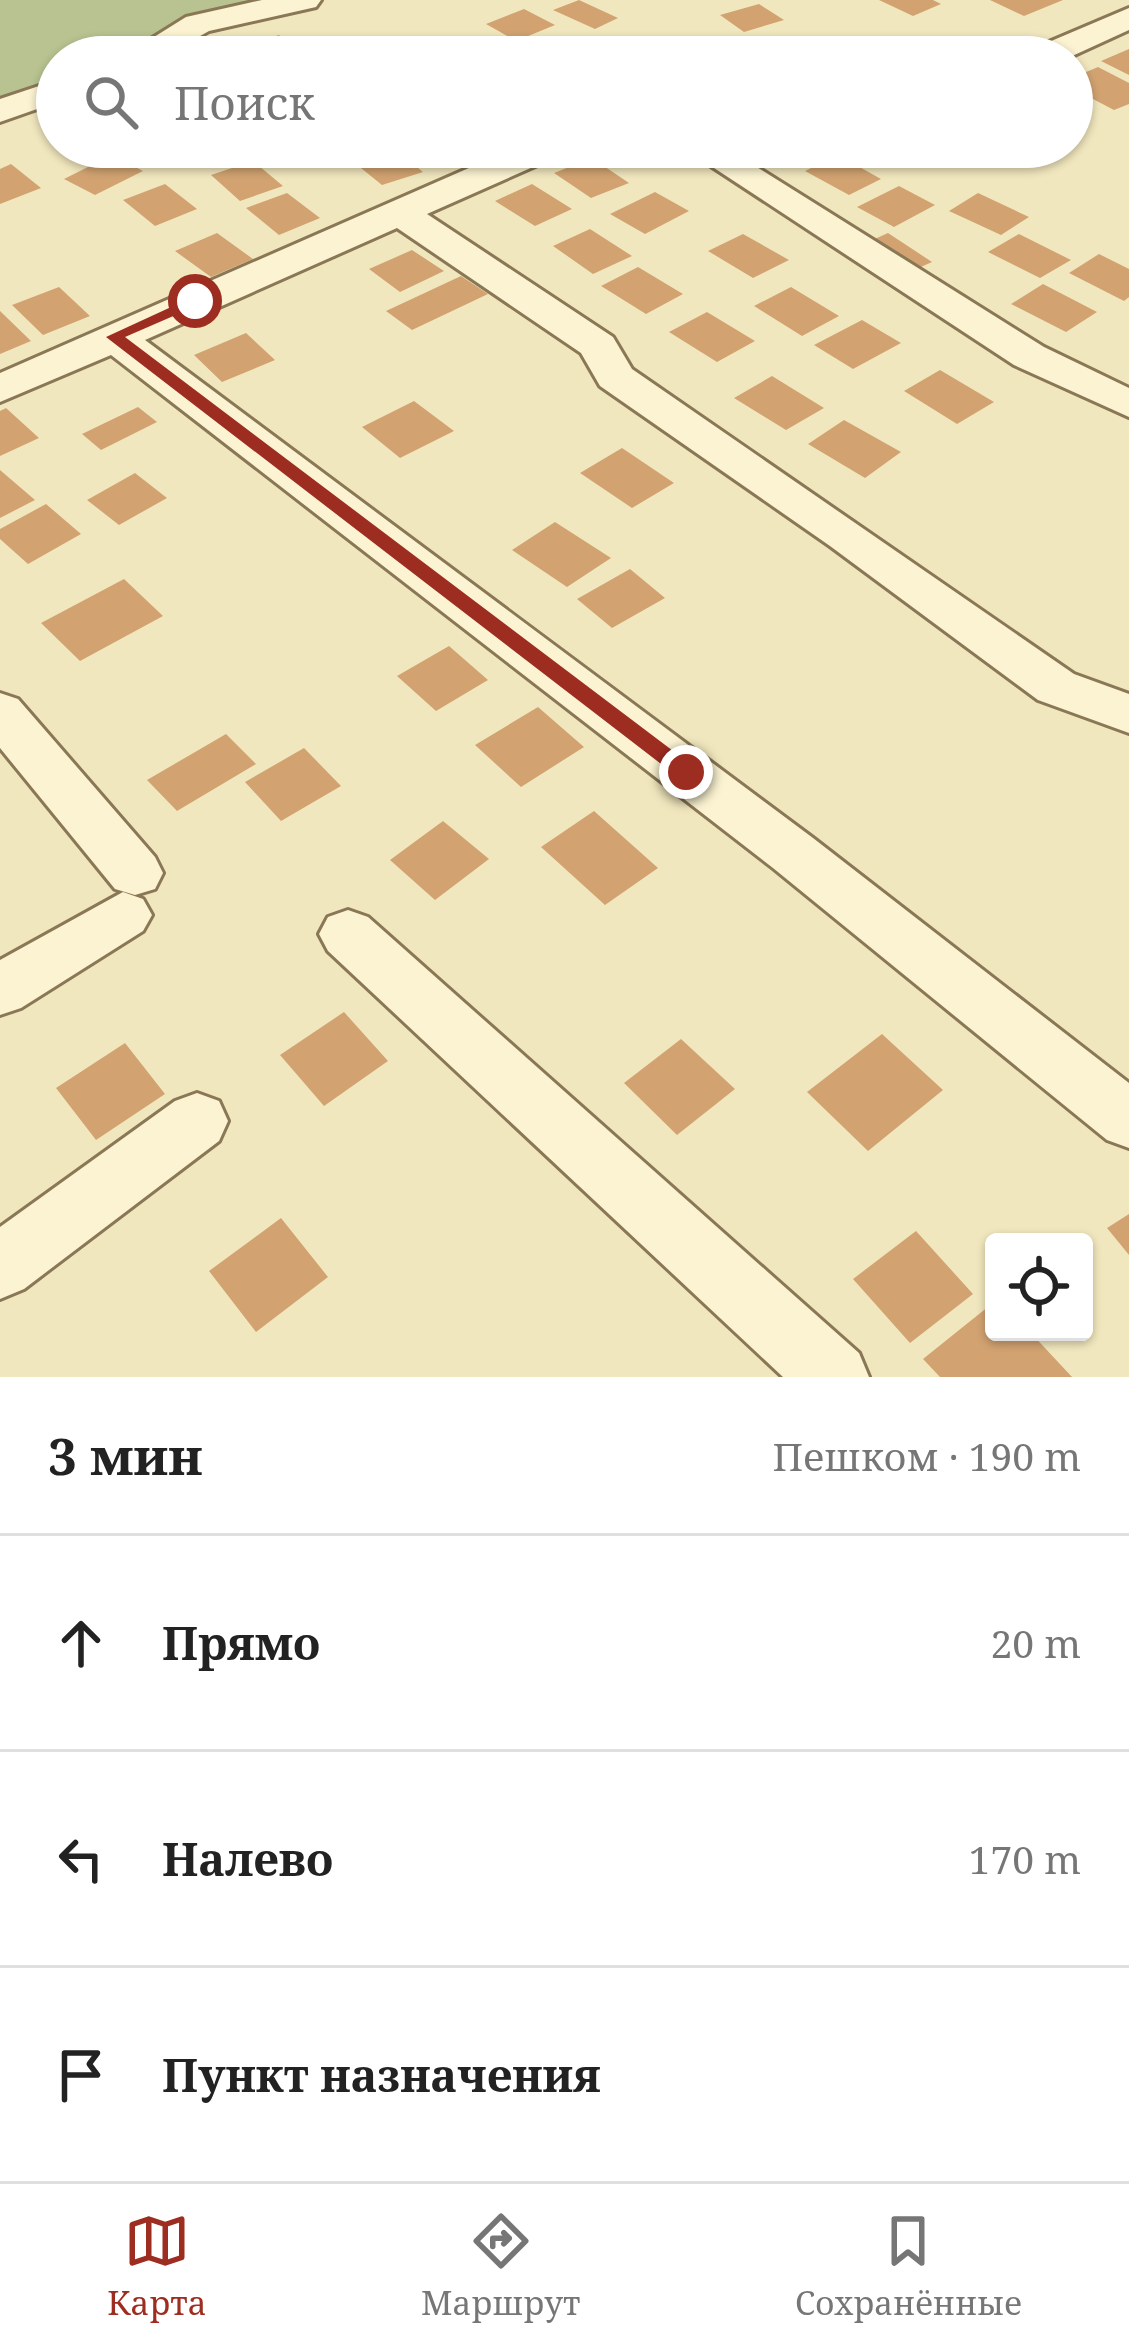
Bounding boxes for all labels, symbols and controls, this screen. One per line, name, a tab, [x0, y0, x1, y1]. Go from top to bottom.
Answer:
search box	[36, 36, 1093, 168]
icon: search	[78, 69, 144, 135]
text: Поиск	[174, 72, 315, 133]
route start	[168, 274, 222, 328]
route end	[659, 745, 713, 799]
map controls	[985, 1233, 1093, 1341]
button: locate	[985, 1233, 1093, 1341]
text: 3 мин	[48, 1420, 203, 1490]
text: Пешком · 190 m	[772, 1429, 1081, 1482]
icon: ahead	[48, 1610, 114, 1676]
text: Прямо	[162, 1612, 320, 1673]
text: 20 m	[990, 1616, 1081, 1669]
icon: left	[48, 1826, 114, 1892]
text: Налево	[162, 1828, 333, 1889]
text: 170 m	[969, 1832, 1081, 1885]
icon: arrive	[48, 2042, 114, 2108]
text: Пункт назначения	[162, 2044, 601, 2105]
tab: Карта	[107, 2208, 207, 2325]
tab: Маршрут	[421, 2208, 581, 2325]
tab: Сохранённые	[795, 2208, 1022, 2325]

